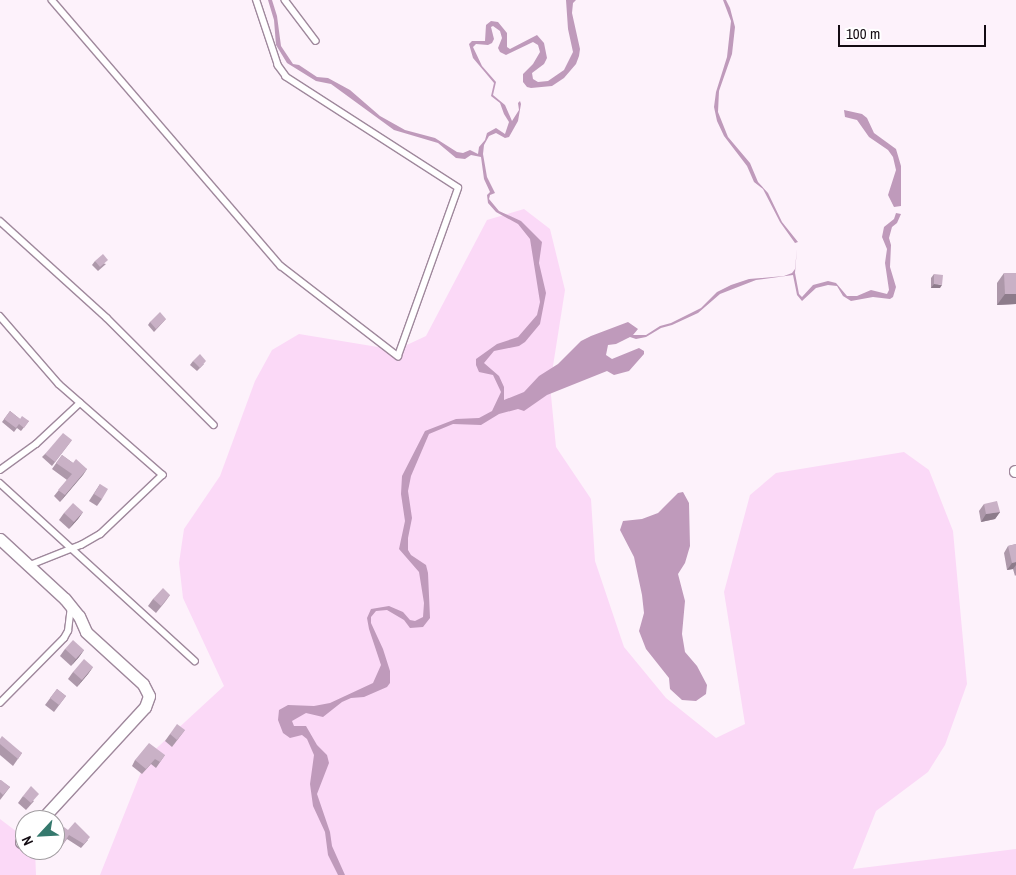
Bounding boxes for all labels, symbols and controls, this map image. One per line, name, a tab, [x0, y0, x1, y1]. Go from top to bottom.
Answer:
scale bar	[841, 15, 988, 47]
text: 100 m	[846, 23, 880, 44]
north arrow	[15, 810, 65, 860]
text: N	[17, 833, 37, 848]

